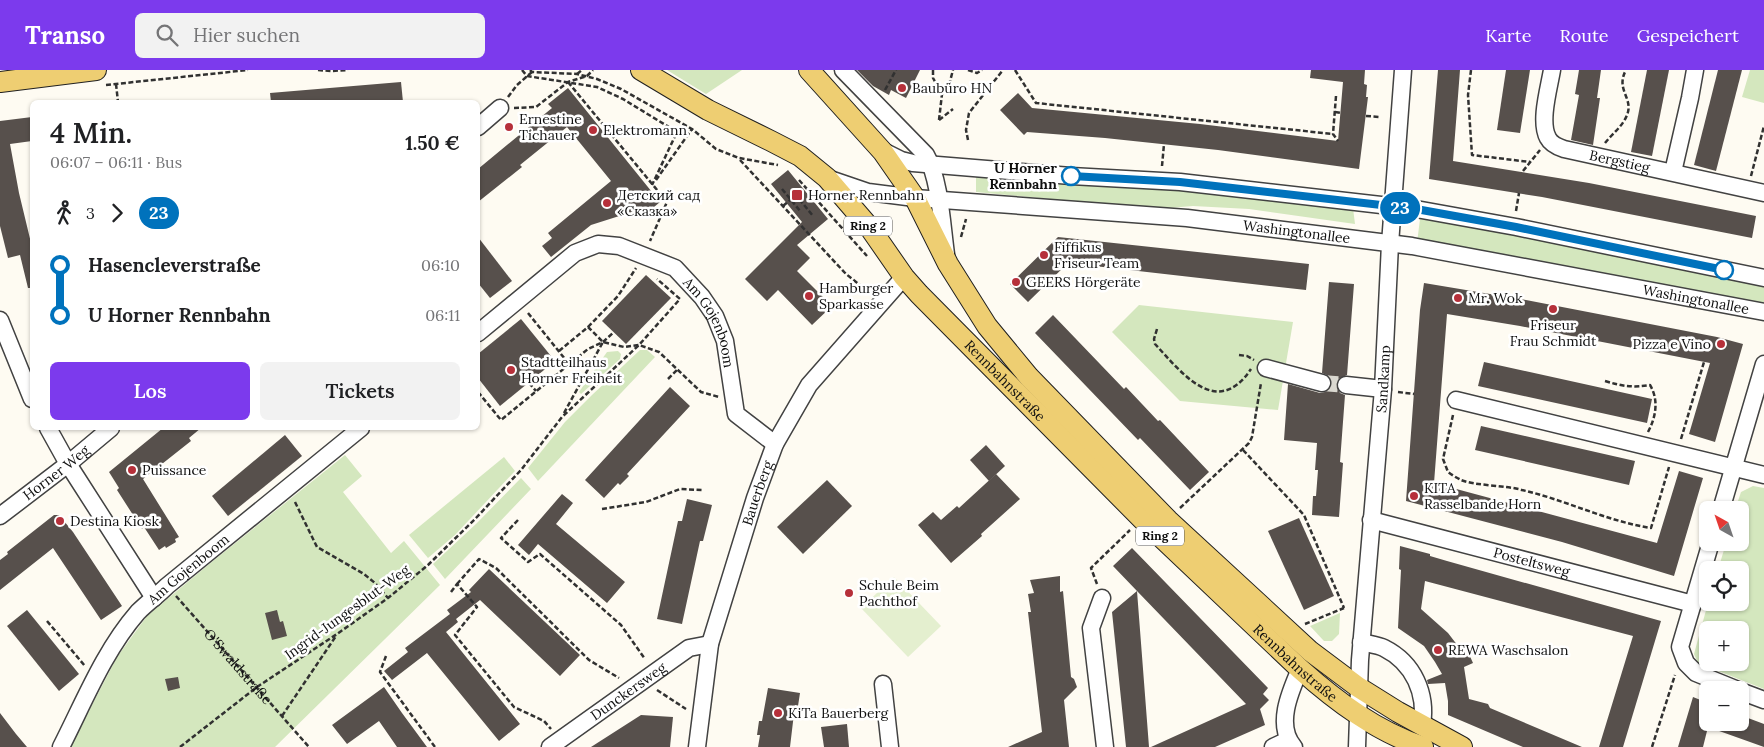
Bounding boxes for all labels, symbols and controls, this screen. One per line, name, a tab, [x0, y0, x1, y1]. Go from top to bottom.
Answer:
search box	[135, 13, 485, 58]
text: Transo	[25, 20, 105, 51]
icon: search	[153, 21, 181, 49]
text: Hier suchen	[193, 23, 300, 47]
text: Karte	[1485, 24, 1531, 47]
text: Route	[1559, 24, 1609, 47]
text: Gespeichert	[1637, 24, 1739, 47]
place label: Baubüro HN	[912, 79, 992, 97]
marker: Baubüro HN	[896, 82, 908, 94]
place label: Ernestine Tichauer	[519, 110, 582, 144]
text: 4 Min.	[50, 115, 132, 151]
marker: Ernestine Tichauer	[503, 121, 515, 133]
place label: Elektromann	[603, 121, 687, 139]
marker: Elektromann	[587, 124, 599, 136]
text: 1.50 €	[405, 131, 460, 155]
street label: Bergstieg	[1588, 146, 1652, 177]
text: 06:07 – 06:11 · Bus	[50, 152, 182, 172]
place label: U Horner Rennbahn	[989, 159, 1057, 193]
marker: U Horner Rennbahn	[1061, 166, 1081, 186]
place label: Детский сад «Сказка»	[617, 186, 700, 220]
place label: Horner Rennbahn	[808, 186, 925, 204]
marker: Horner Rennbahn	[790, 188, 804, 202]
line badge: 23	[1378, 192, 1422, 224]
text: 23	[1390, 196, 1410, 219]
marker: Детский сад «Сказка»	[601, 197, 613, 209]
icon: walk	[50, 199, 78, 227]
icon: forward	[103, 199, 131, 227]
text: 23	[149, 201, 169, 224]
text: 3	[86, 203, 95, 223]
road number: Ring 2	[844, 216, 892, 236]
street label: Washingtonallee	[1242, 216, 1352, 247]
place label: Fiffikus Friseur Team	[1054, 238, 1140, 272]
marker: Fiffikus Friseur Team	[1038, 249, 1050, 261]
text: Hasencleverstraße	[88, 253, 261, 277]
text: 06:10	[421, 255, 460, 275]
unlabelled marker	[1714, 260, 1734, 280]
street label: Am Gojenboom	[679, 273, 738, 370]
place label: GEERS Hörgeräte	[1026, 273, 1141, 291]
marker: GEERS Hörgeräte	[1010, 276, 1022, 288]
place label: Hamburger Sparkasse	[819, 279, 893, 313]
street label: Washingtonallee	[1641, 280, 1751, 318]
place label: Mr. Wok	[1468, 289, 1523, 307]
marker: Hamburger Sparkasse	[803, 290, 815, 302]
marker: Mr. Wok	[1452, 292, 1464, 304]
text: U Horner Rennbahn	[88, 303, 271, 327]
marker: Friseur Frau Schmidt	[1547, 303, 1559, 315]
text: 06:11	[425, 305, 460, 325]
place label: Friseur Frau Schmidt	[1510, 316, 1597, 350]
place label: Pizza e Vino	[1633, 335, 1711, 353]
street label: Rennbahnstraße	[961, 336, 1050, 426]
marker: Pizza e Vino	[1715, 338, 1727, 350]
street label: Sandkamp	[1372, 345, 1394, 414]
place label: Stadtteilhaus Horner Freiheit	[521, 353, 623, 387]
button: Los	[50, 362, 250, 420]
button: Tickets	[260, 362, 460, 420]
marker: Stadtteilhaus Horner Freiheit	[505, 364, 517, 376]
street label: Horner Weg	[19, 441, 93, 504]
street label: Bauerberg	[738, 458, 777, 528]
place label: Puissance	[142, 461, 207, 479]
marker: Puissance	[126, 464, 138, 476]
place label: KITA Rasselbande Horn	[1424, 479, 1542, 513]
marker: KITA Rasselbande Horn	[1408, 490, 1420, 502]
north arrow	[1699, 501, 1749, 551]
map controls	[1699, 501, 1749, 731]
place label: Destina Kiosk	[70, 512, 159, 530]
marker: Destina Kiosk	[54, 515, 66, 527]
road number: Ring 2	[1136, 526, 1184, 546]
street label: Am Gojenboom	[143, 530, 233, 609]
street label: Posteltsweg	[1492, 543, 1572, 581]
street label: Ingrid-Jungesblut-Weg	[281, 560, 413, 663]
button: locate	[1699, 561, 1749, 611]
place label: Schule Beim Pachthof	[859, 576, 939, 610]
marker: Schule Beim Pachthof	[843, 587, 855, 599]
street label: Rennbahnstraße	[1249, 620, 1341, 706]
button: +	[1699, 621, 1749, 671]
street label: O'Swaldstraße	[200, 625, 276, 708]
place label: REWA Waschsalon	[1448, 641, 1569, 659]
marker: REWA Waschsalon	[1432, 644, 1444, 656]
street label: Dunckersweg	[587, 658, 670, 724]
button: −	[1699, 681, 1749, 731]
place label: KiTa Bauerberg	[788, 704, 888, 722]
marker: KiTa Bauerberg	[772, 707, 784, 719]

